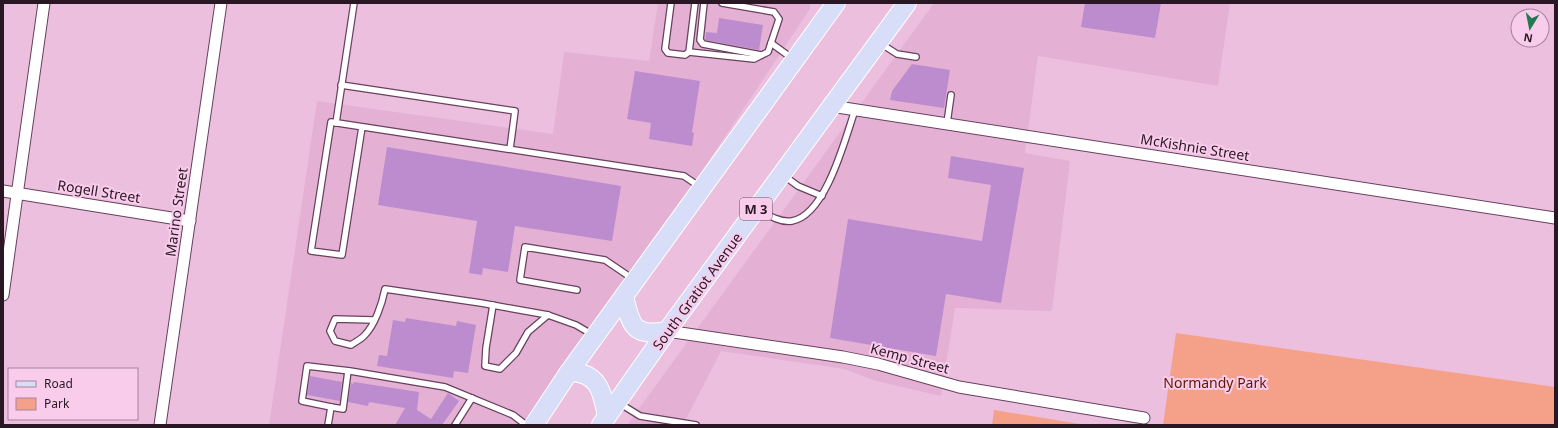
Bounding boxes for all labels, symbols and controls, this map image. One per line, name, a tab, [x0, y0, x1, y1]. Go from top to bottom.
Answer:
north arrow	[1510, 8, 1550, 48]
text: N	[1522, 30, 1534, 47]
street label: McKishnie Street	[1139, 129, 1251, 165]
street label: Marino Street	[160, 166, 192, 258]
street label: Rogell Street	[56, 175, 142, 207]
road number: M 3	[740, 198, 772, 220]
street label: South Gratiot Avenue	[648, 228, 746, 353]
street label: Kemp Street	[868, 338, 952, 378]
legend	[8, 368, 138, 420]
park label: Normandy Park	[1163, 373, 1267, 392]
text: Road	[44, 375, 73, 392]
text: Park	[44, 395, 70, 412]

